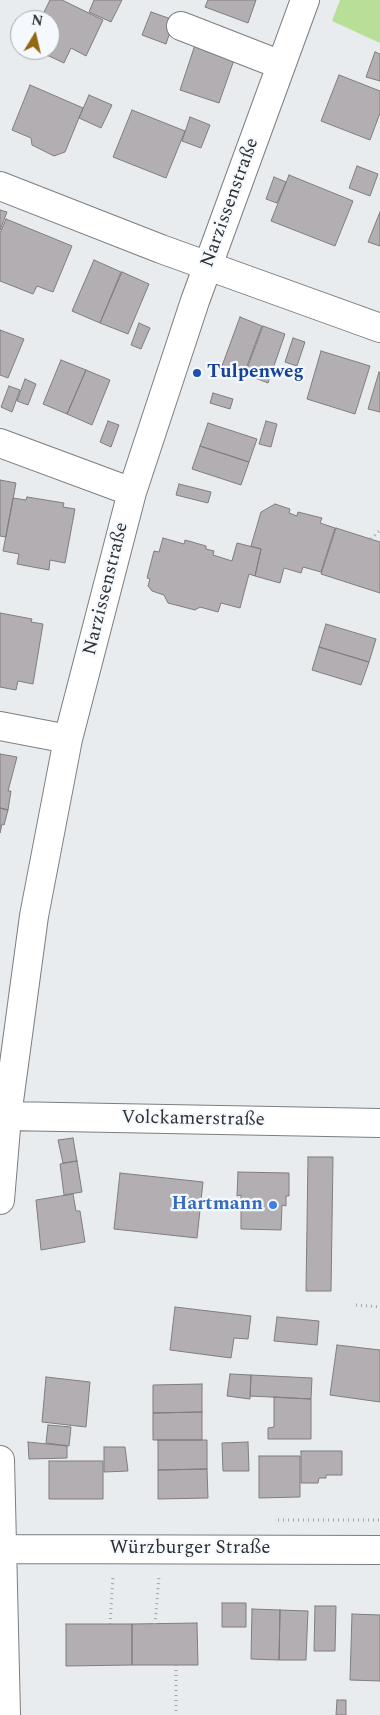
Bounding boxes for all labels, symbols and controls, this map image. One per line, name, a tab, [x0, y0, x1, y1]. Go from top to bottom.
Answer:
text: N	[30, 9, 45, 32]
north arrow	[10, 10, 60, 60]
street label: Narzissenstraße	[197, 135, 265, 271]
place label: Tulpenweg	[207, 362, 304, 384]
marker: Tulpenweg	[191, 367, 203, 379]
street label: Narzissenstraße	[79, 520, 135, 658]
street label: Volckamerstraße	[121, 1107, 265, 1133]
place label: Hartmann	[171, 1194, 263, 1216]
marker: Hartmann	[267, 1199, 279, 1211]
street label: Würzburger Straße	[110, 1538, 270, 1560]

